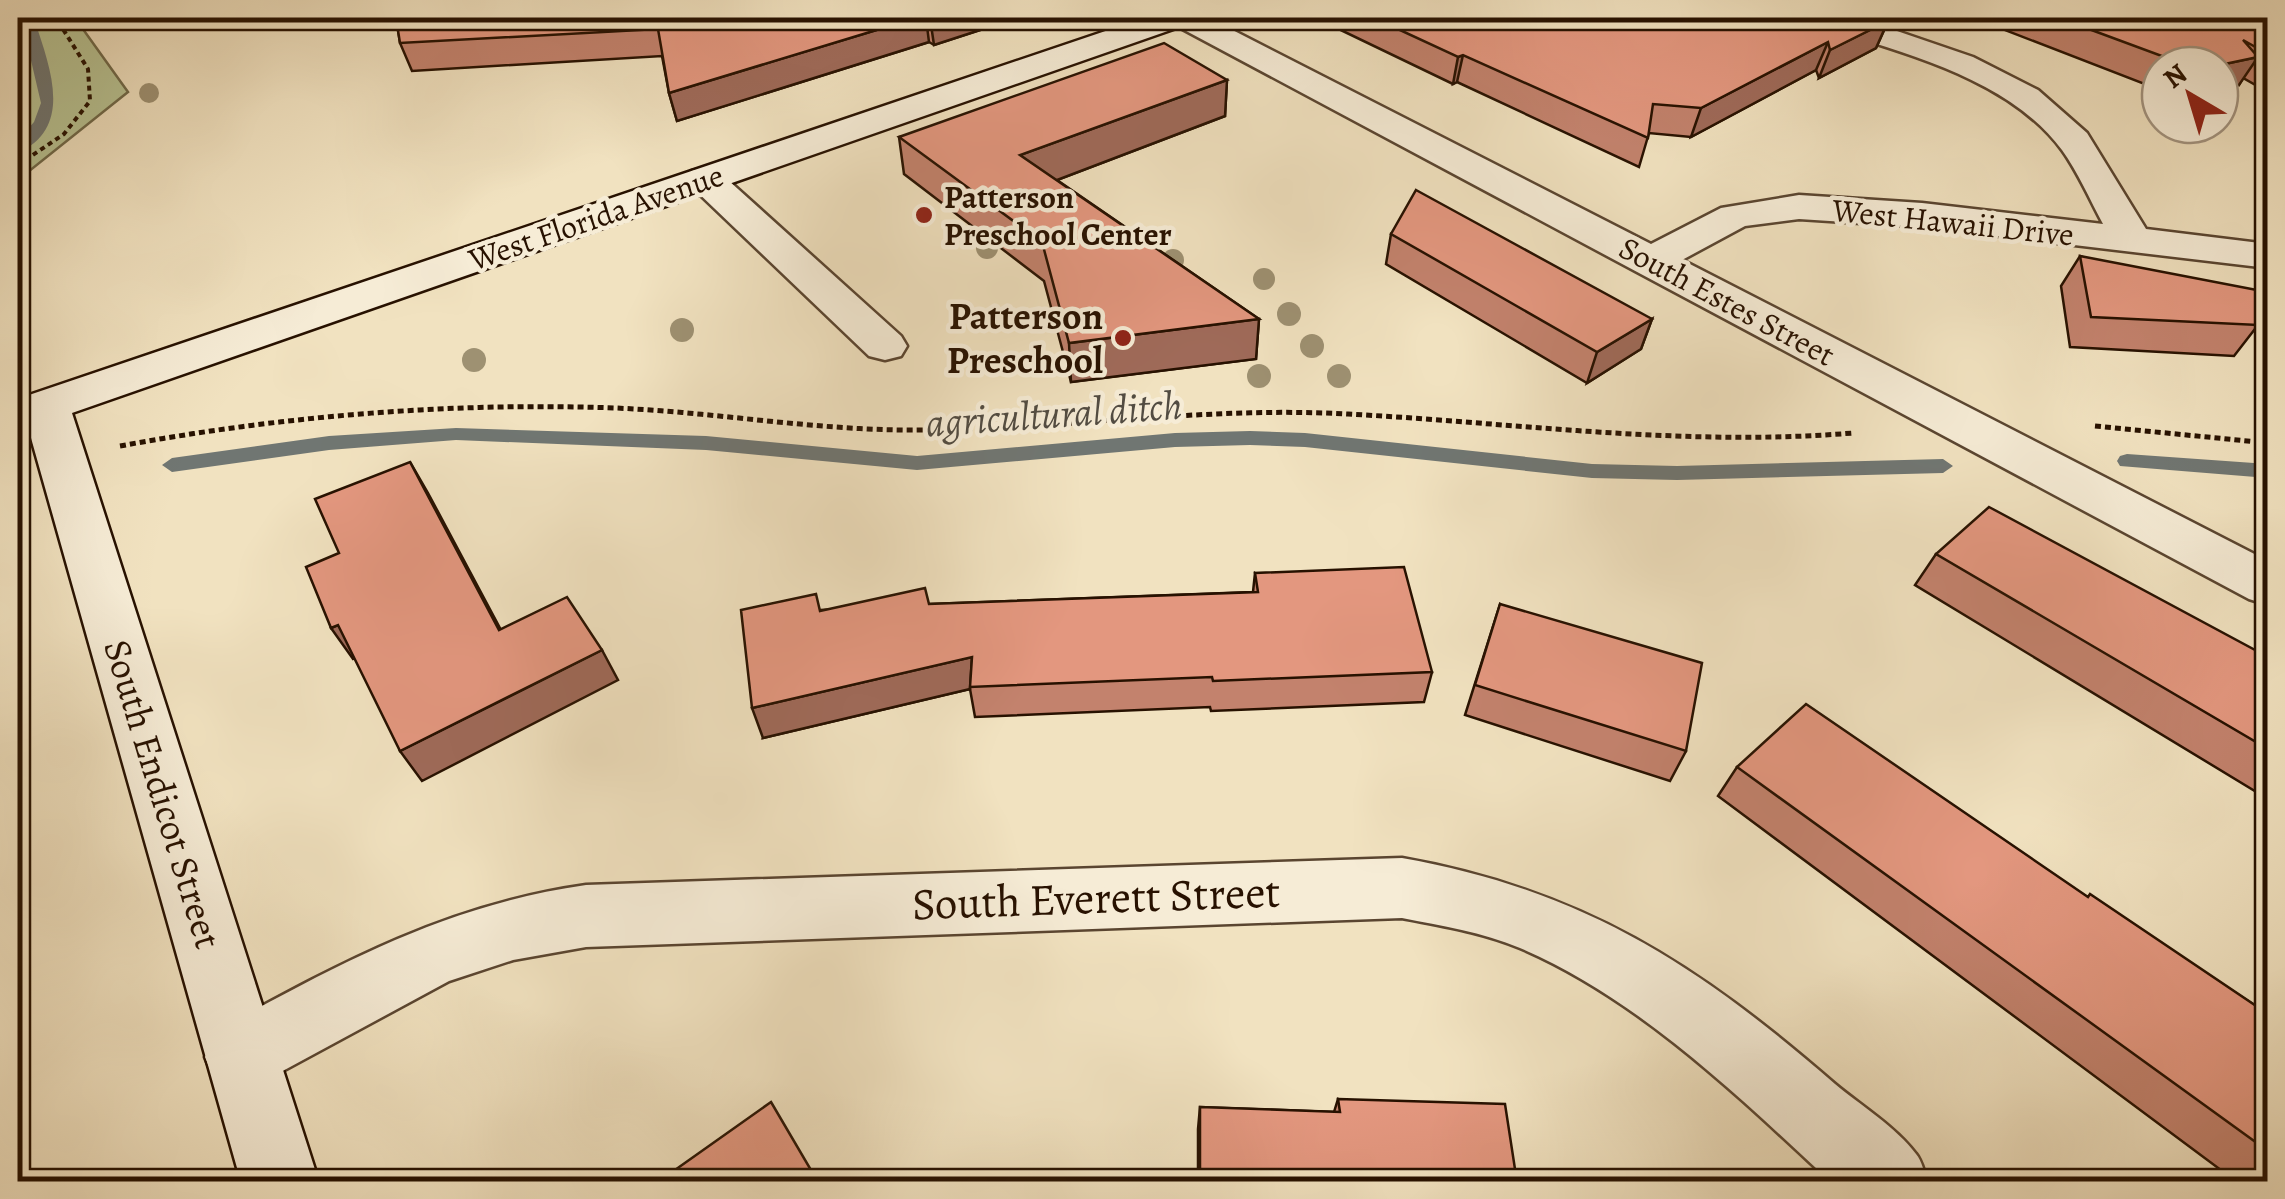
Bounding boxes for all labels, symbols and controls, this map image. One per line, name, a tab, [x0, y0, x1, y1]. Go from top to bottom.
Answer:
north arrow	[2140, 45, 2240, 145]
text: N	[2155, 55, 2195, 97]
street label: West Florida Avenue	[462, 153, 729, 282]
place label: Patterson Preschool Center	[944, 175, 1172, 256]
street label: West Hawaii Drive	[1829, 187, 2076, 257]
marker: Patterson Preschool Center	[913, 204, 935, 226]
street label: South Estes Street	[1612, 226, 1842, 376]
place label: Patterson Preschool	[947, 290, 1103, 386]
marker: Patterson Preschool	[1112, 327, 1134, 349]
water label: agricultural ditch	[924, 378, 1184, 450]
street label: South Endicot Street	[91, 633, 235, 955]
street label: South Everett Street	[911, 861, 1281, 935]

